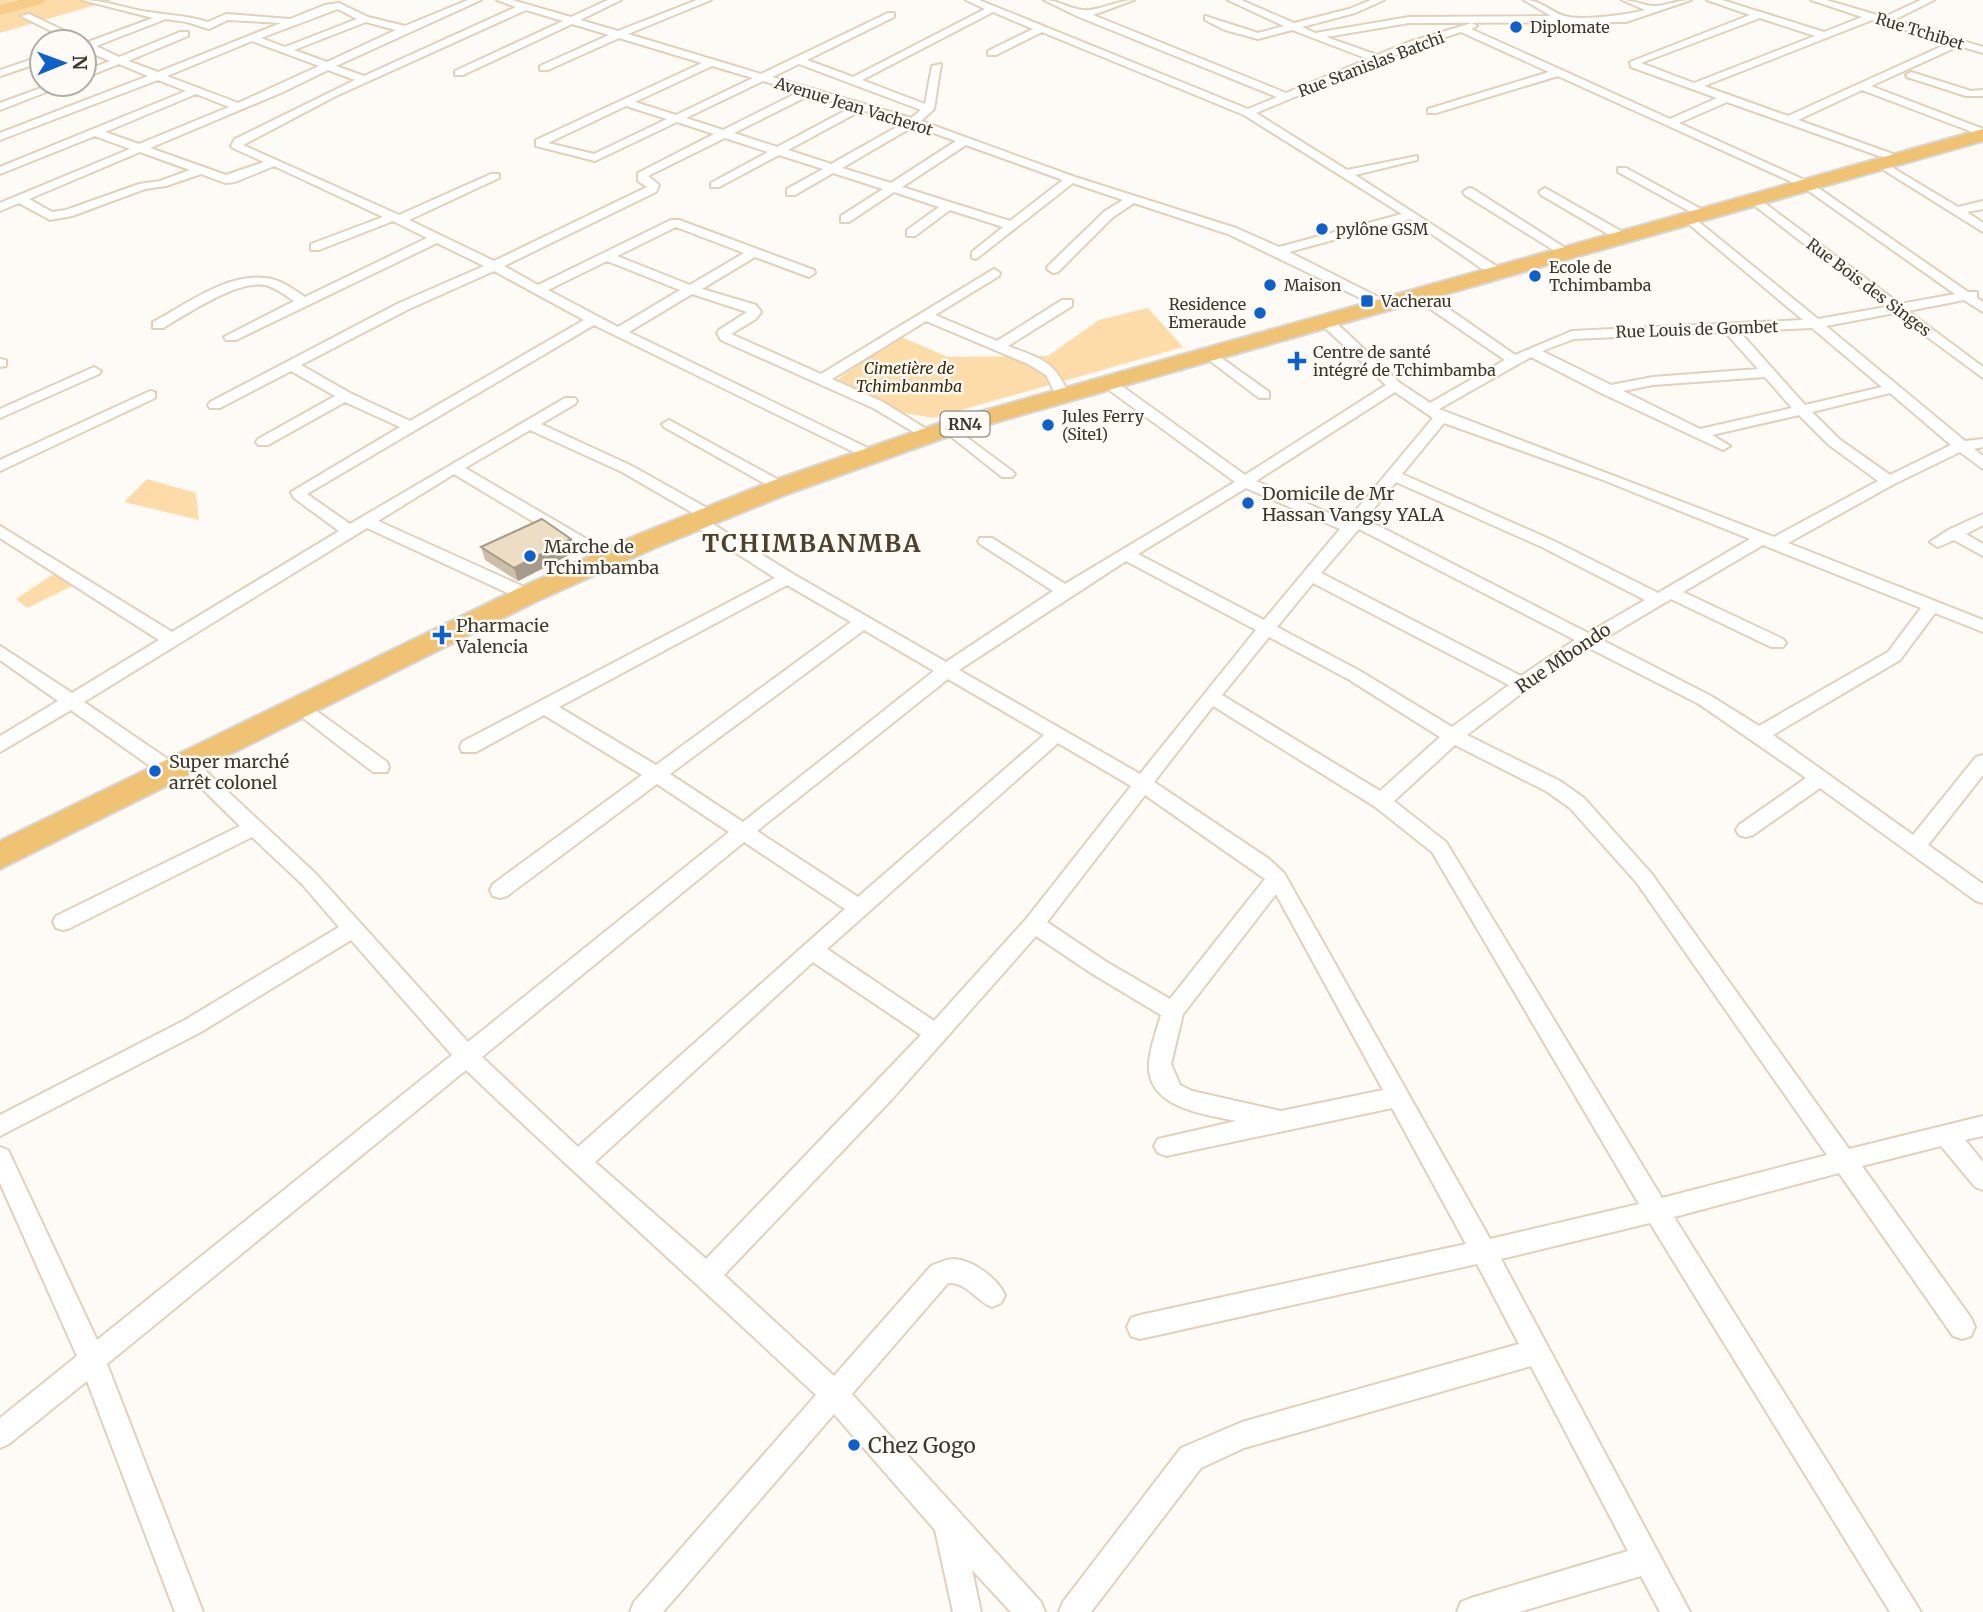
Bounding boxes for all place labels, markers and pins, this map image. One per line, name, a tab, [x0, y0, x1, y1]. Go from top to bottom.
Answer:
place label: Diplomate	[1530, 17, 1610, 37]
marker: Diplomate	[1508, 19, 1524, 35]
place label: pylône GSM	[1336, 219, 1428, 239]
marker: pylône GSM	[1314, 221, 1330, 237]
place label: Ecole de Tchimbamba	[1549, 257, 1652, 295]
marker: Ecole de Tchimbamba	[1527, 268, 1543, 284]
place label: Maison	[1284, 275, 1342, 295]
marker: Maison	[1262, 277, 1278, 293]
place label: Vacherau	[1380, 291, 1452, 311]
marker: Vacherau	[1359, 293, 1375, 309]
place label: Residence Emeraude	[1168, 294, 1246, 332]
marker: Residence Emeraude	[1252, 305, 1268, 321]
place label: Centre de santé intégré de Tchimbamba	[1313, 342, 1496, 380]
marker: Centre de santé intégré de Tchimbamba	[1287, 351, 1307, 371]
place label: Jules Ferry (Site1)	[1061, 406, 1145, 444]
marker: Jules Ferry (Site1)	[1040, 417, 1056, 433]
place label: Domicile de Mr Hassan Vangsy YALA	[1262, 482, 1444, 526]
marker: Domicile de Mr Hassan Vangsy YALA	[1240, 495, 1256, 511]
place label: Marche de Tchimbamba	[544, 535, 659, 579]
marker: Marche de Tchimbamba	[522, 548, 538, 564]
place label: Pharmacie Valencia	[455, 614, 549, 658]
marker: Pharmacie Valencia	[434, 627, 450, 643]
place label: Super marché arrêt colonel	[169, 750, 289, 794]
marker: Super marché arrêt colonel	[147, 763, 163, 779]
place label: Chez Gogo	[868, 1432, 976, 1459]
marker: Chez Gogo	[846, 1437, 862, 1453]

